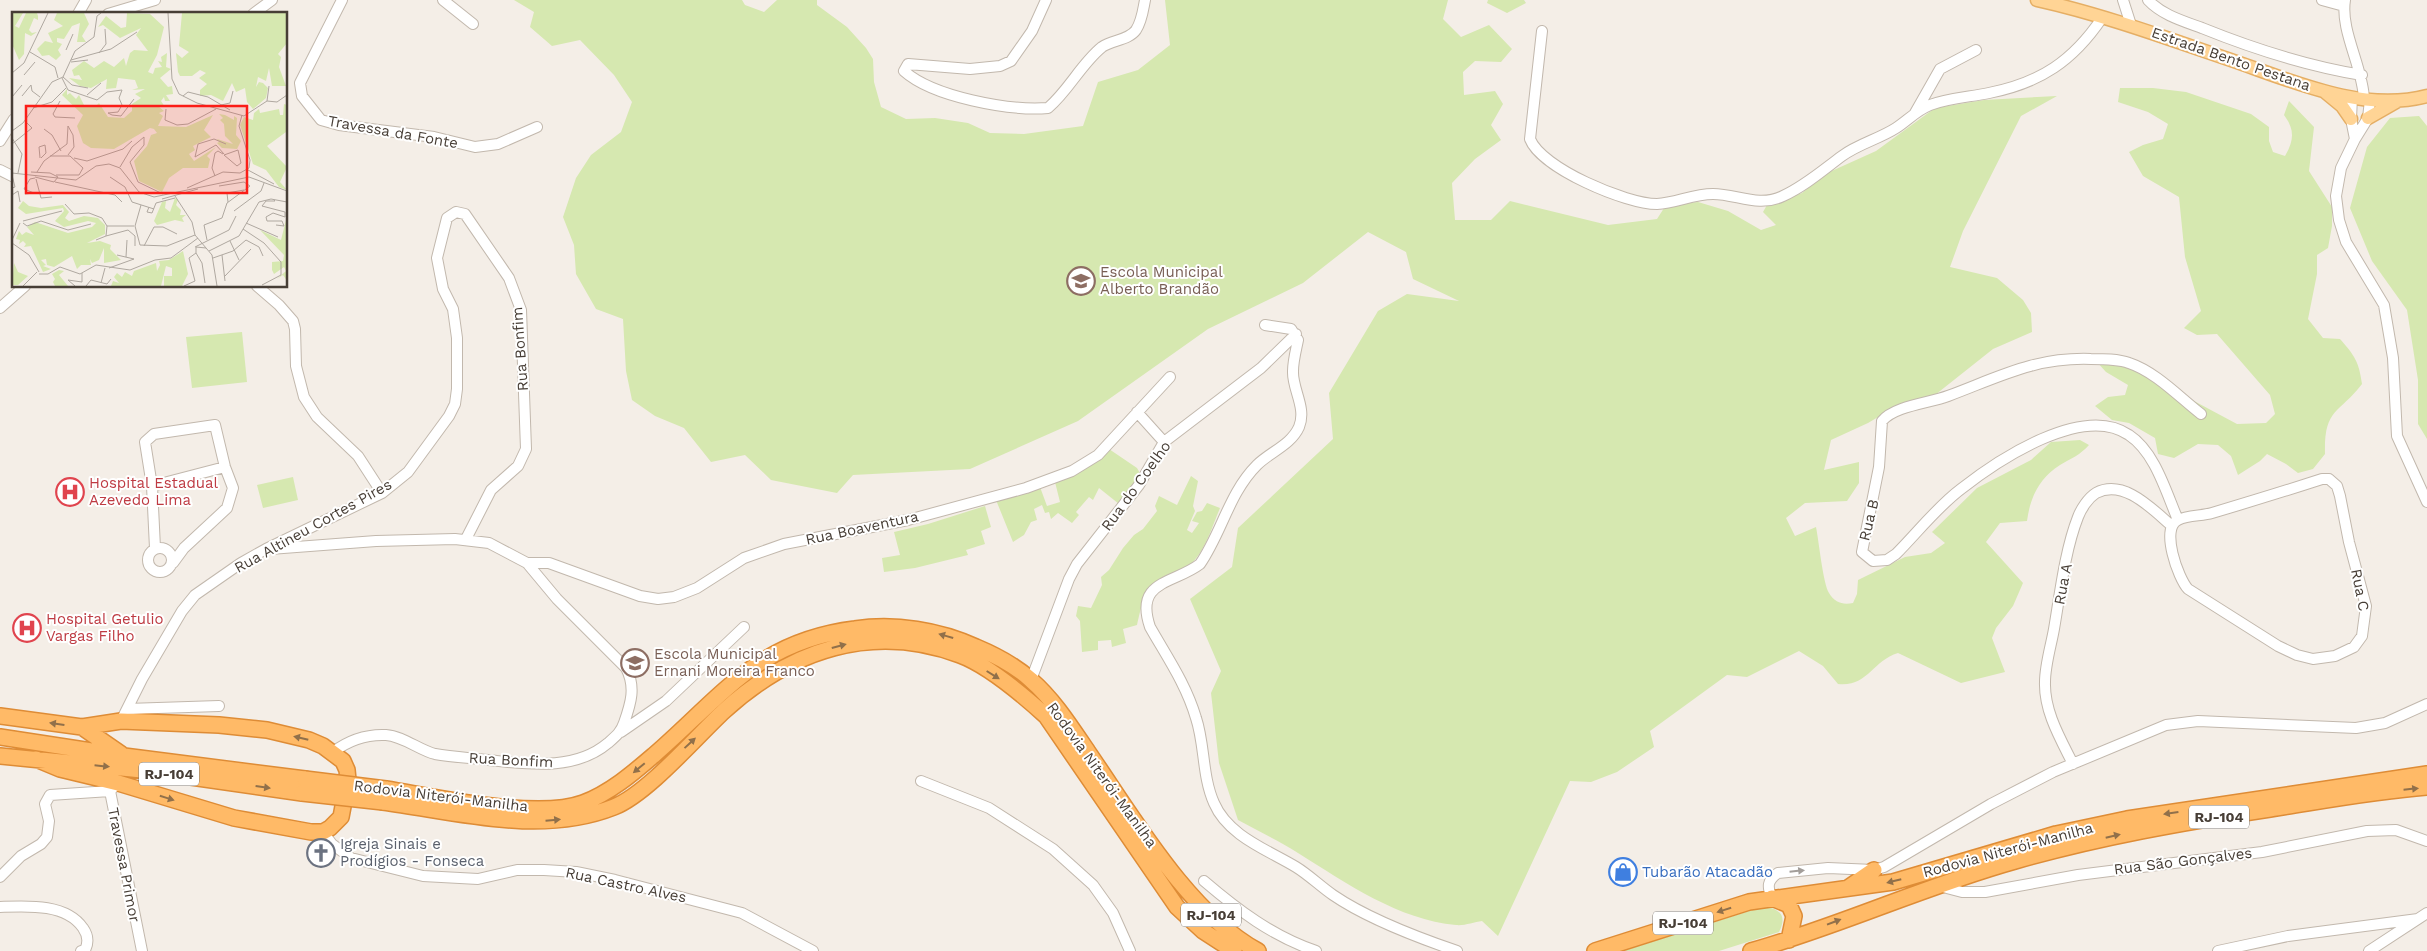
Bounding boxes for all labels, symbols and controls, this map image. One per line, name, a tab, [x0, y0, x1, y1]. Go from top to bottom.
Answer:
inset map	[12, 12, 288, 288]
street label: Estrada Bento Pestana	[2149, 23, 2313, 95]
street label: Travessa da Fonte	[327, 112, 459, 152]
place label: Escola Municipal Alberto Brandão	[1100, 263, 1223, 298]
school or university icon: Escola Municipal Alberto Brandão	[1066, 266, 1096, 296]
street label: Rua Bonfim	[508, 306, 532, 392]
street label: Rua do Coelho	[1097, 438, 1175, 534]
place label: Hospital Estadual Azevedo Lima	[89, 474, 219, 509]
street label: Rua Altineu Cortes Pires	[231, 475, 395, 577]
hospital icon: Hospital Estadual Azevedo Lima	[55, 477, 85, 507]
street label: Rua B	[1855, 497, 1883, 543]
street label: Rua Boaventura	[804, 507, 921, 549]
street label: Rua A	[2050, 562, 2076, 606]
street label: Rua C	[2347, 567, 2373, 613]
place label: Hospital Getulio Vargas Filho	[46, 610, 164, 645]
hospital icon: Hospital Getulio Vargas Filho	[12, 613, 42, 643]
one-way arrow	[938, 632, 954, 640]
one-way arrow	[831, 642, 846, 650]
place label: Escola Municipal Ernani Moreira Franco	[654, 645, 815, 680]
school or university icon: Escola Municipal Ernani Moreira Franco	[620, 648, 650, 678]
one-way arrow	[987, 670, 1000, 680]
street label: Rodovia Niterói-Manilha	[1043, 699, 1161, 852]
one-way arrow	[49, 720, 65, 728]
one-way arrow	[293, 734, 308, 742]
one-way arrow	[684, 737, 696, 749]
street label: Rua Bonfim	[468, 749, 554, 771]
one-way arrow	[94, 762, 110, 770]
road number: RJ-104	[139, 762, 199, 786]
one-way arrow	[633, 762, 645, 773]
street label: Rodovia Niterói-Manilha	[353, 776, 530, 816]
one-way arrow	[255, 784, 271, 792]
one-way arrow	[2404, 785, 2420, 793]
one-way arrow	[159, 794, 174, 802]
street label: Travessa Primor	[104, 806, 144, 924]
road number: RJ-104	[2189, 806, 2249, 829]
one-way arrow	[2163, 809, 2179, 817]
one-way arrow	[545, 816, 561, 824]
street label: Rodovia Niterói-Manilha	[1921, 818, 2096, 881]
one-way arrow	[2105, 832, 2120, 840]
place label: Igreja Sinais e Prodígios - Fonseca	[340, 835, 485, 870]
church icon: Igreja Sinais e Prodígios - Fonseca	[306, 838, 336, 868]
street label: Rua São Gonçalves	[2113, 844, 2253, 878]
shop icon: Tubarão Atacadão	[1608, 857, 1638, 887]
street label: Rua Castro Alves	[564, 863, 688, 907]
place label: Tubarão Atacadão	[1642, 863, 1773, 881]
one-way arrow	[1790, 867, 1806, 875]
one-way arrow	[1886, 877, 1901, 885]
road number: RJ-104	[1181, 904, 1241, 926]
one-way arrow	[1717, 907, 1732, 914]
road number: RJ-104	[1653, 911, 1713, 934]
one-way arrow	[1827, 918, 1842, 926]

